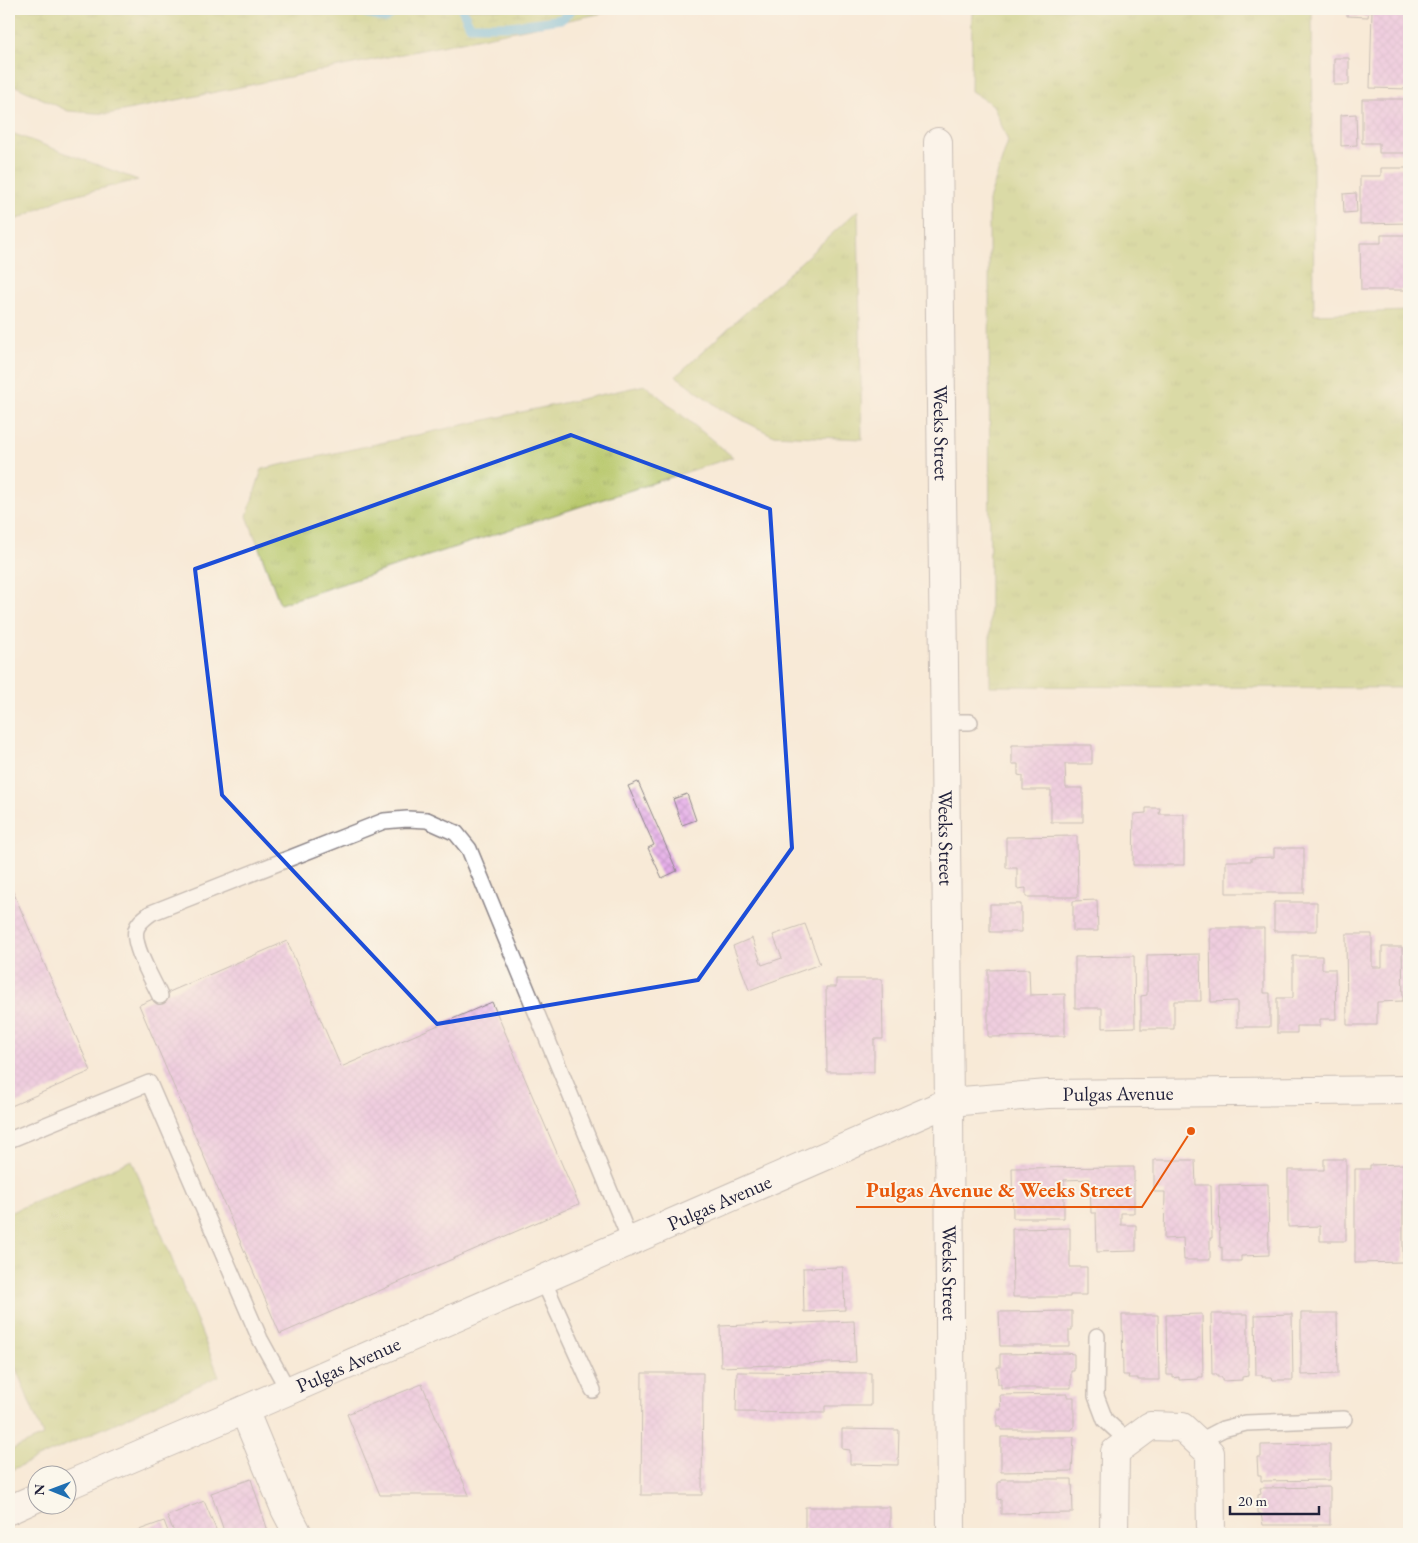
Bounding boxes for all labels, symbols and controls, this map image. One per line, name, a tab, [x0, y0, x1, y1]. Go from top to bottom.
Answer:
street label: Weeks Street	[928, 385, 955, 482]
street label: Weeks Street	[932, 790, 960, 887]
street label: Pulgas Avenue	[1062, 1080, 1174, 1107]
street label: Pulgas Avenue	[663, 1168, 776, 1236]
callout: Pulgas Avenue & Weeks Street	[856, 1171, 1142, 1207]
text: Pulgas Avenue & Weeks Street	[866, 1176, 1132, 1203]
street label: Weeks Street	[937, 1225, 963, 1322]
street label: Pulgas Avenue	[292, 1330, 404, 1399]
north arrow	[28, 1466, 78, 1516]
text: N	[30, 1483, 48, 1496]
scale bar	[1230, 1483, 1319, 1515]
text: 20 m	[1238, 1491, 1267, 1510]

